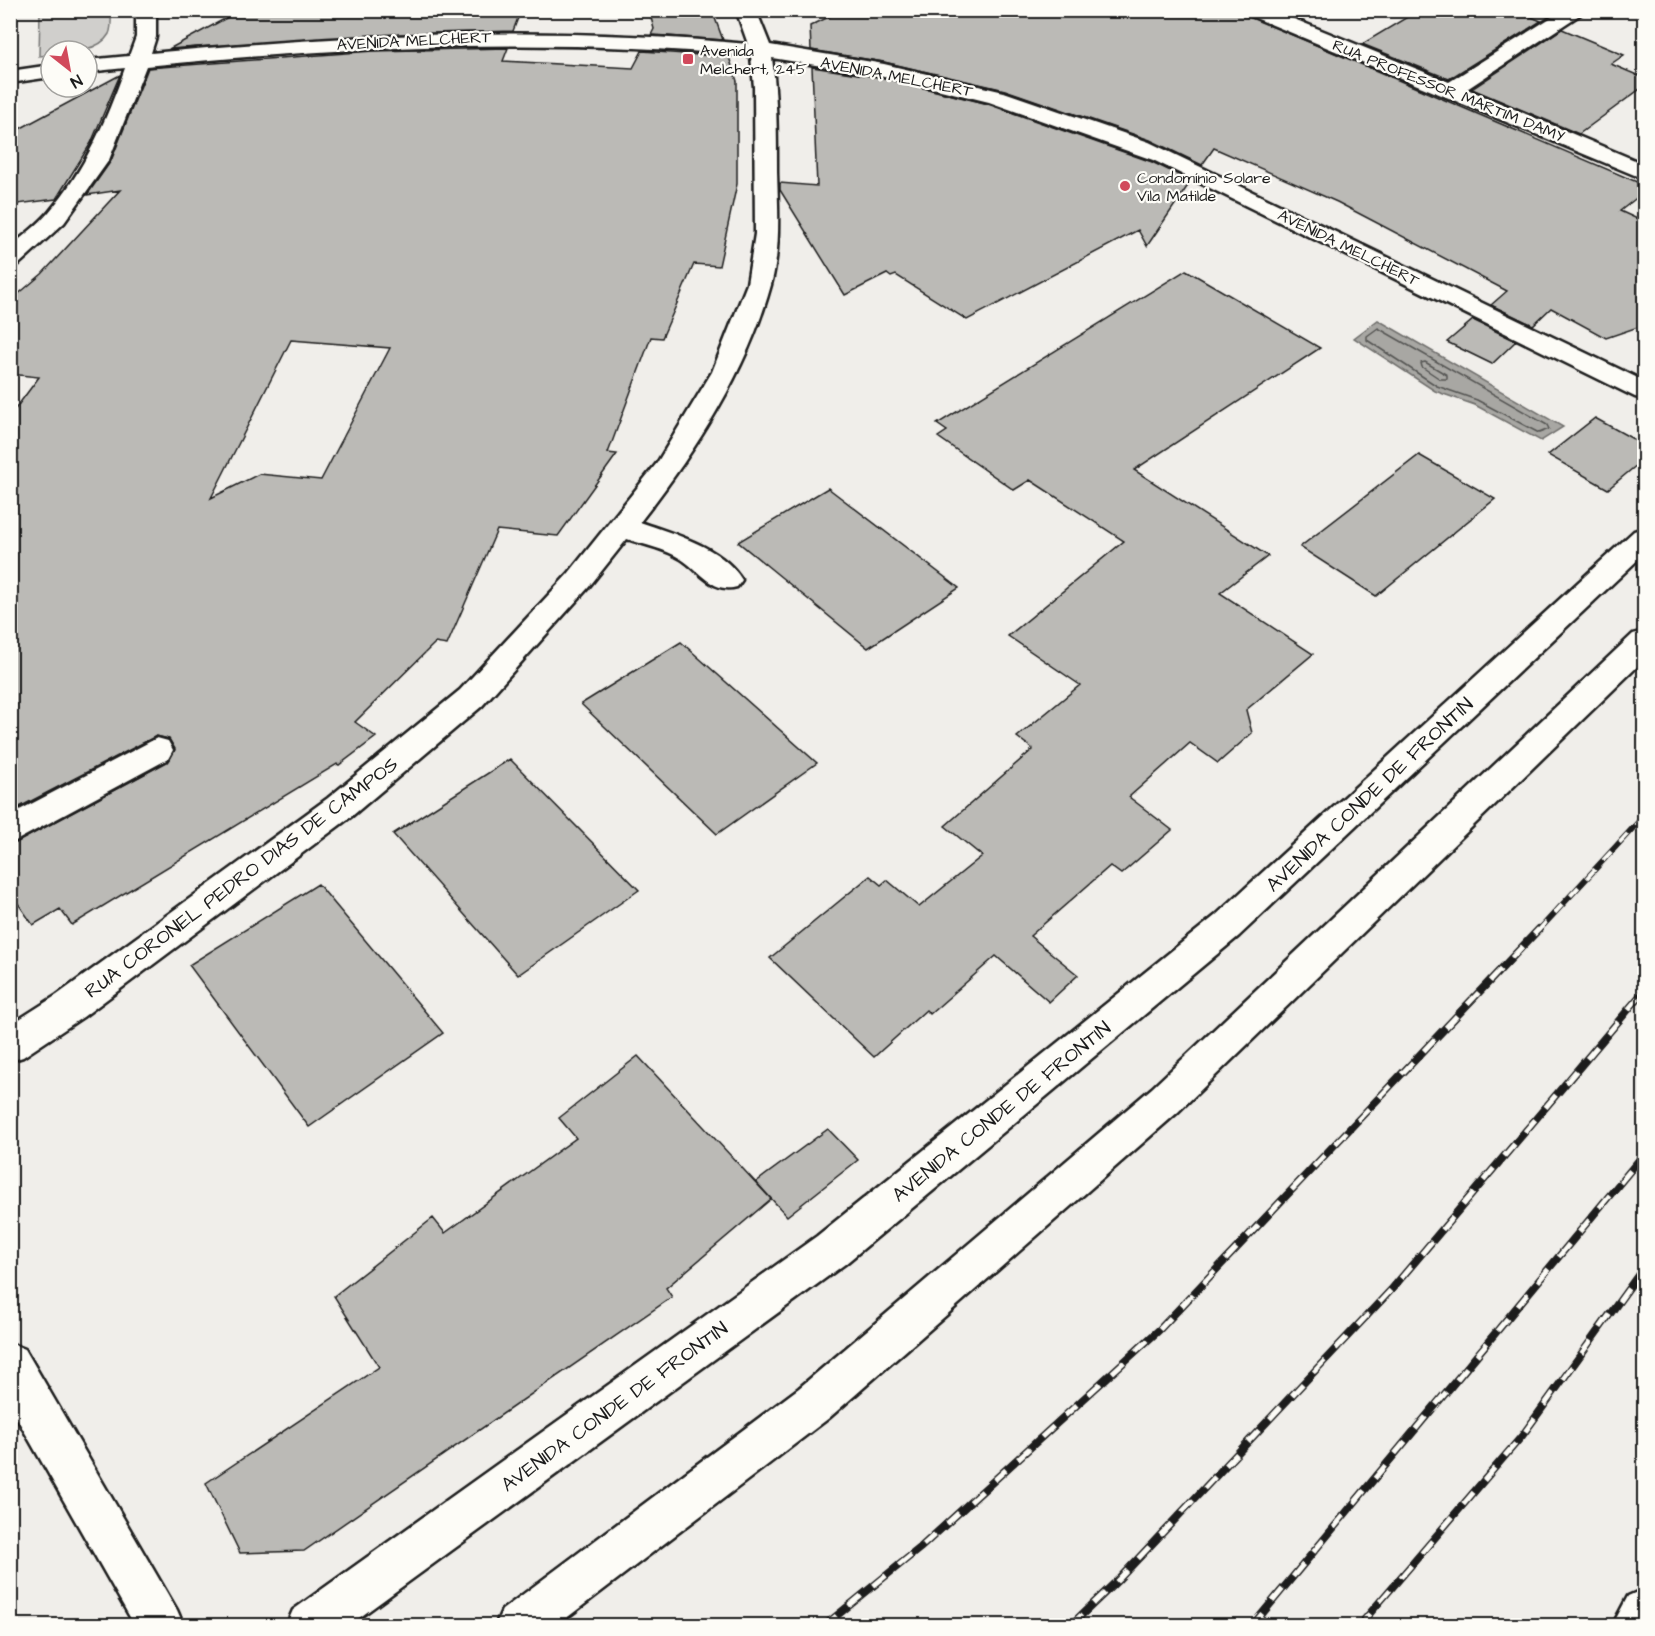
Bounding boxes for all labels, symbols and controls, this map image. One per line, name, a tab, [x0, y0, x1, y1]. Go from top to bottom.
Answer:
street label: AVENIDA MELCHERT	[336, 26, 492, 56]
street label: RUA PROFESSOR MARTIM DAMY	[1329, 34, 1568, 148]
north arrow	[39, 39, 99, 99]
place label: Avenida Melchert, 245	[700, 40, 808, 80]
street label: AVENIDA MELCHERT	[819, 51, 975, 103]
marker: Avenida Melchert, 245	[681, 52, 695, 66]
text: N	[66, 69, 86, 93]
place label: Condomínio Solare Vila Matilde	[1137, 167, 1271, 207]
marker: Condomínio Solare Vila Matilde	[1118, 179, 1132, 193]
street label: AVENIDA MELCHERT	[1274, 204, 1423, 292]
street label: AVENIDA CONDE DE FRONTIN	[1260, 691, 1480, 899]
street label: RUA CORONEL PEDRO DIAS DE CAMPOS	[79, 750, 404, 1005]
street label: AVENIDA CONDE DE FRONTIN	[886, 1015, 1117, 1209]
street label: AVENIDA CONDE DE FRONTIN	[495, 1315, 734, 1499]

